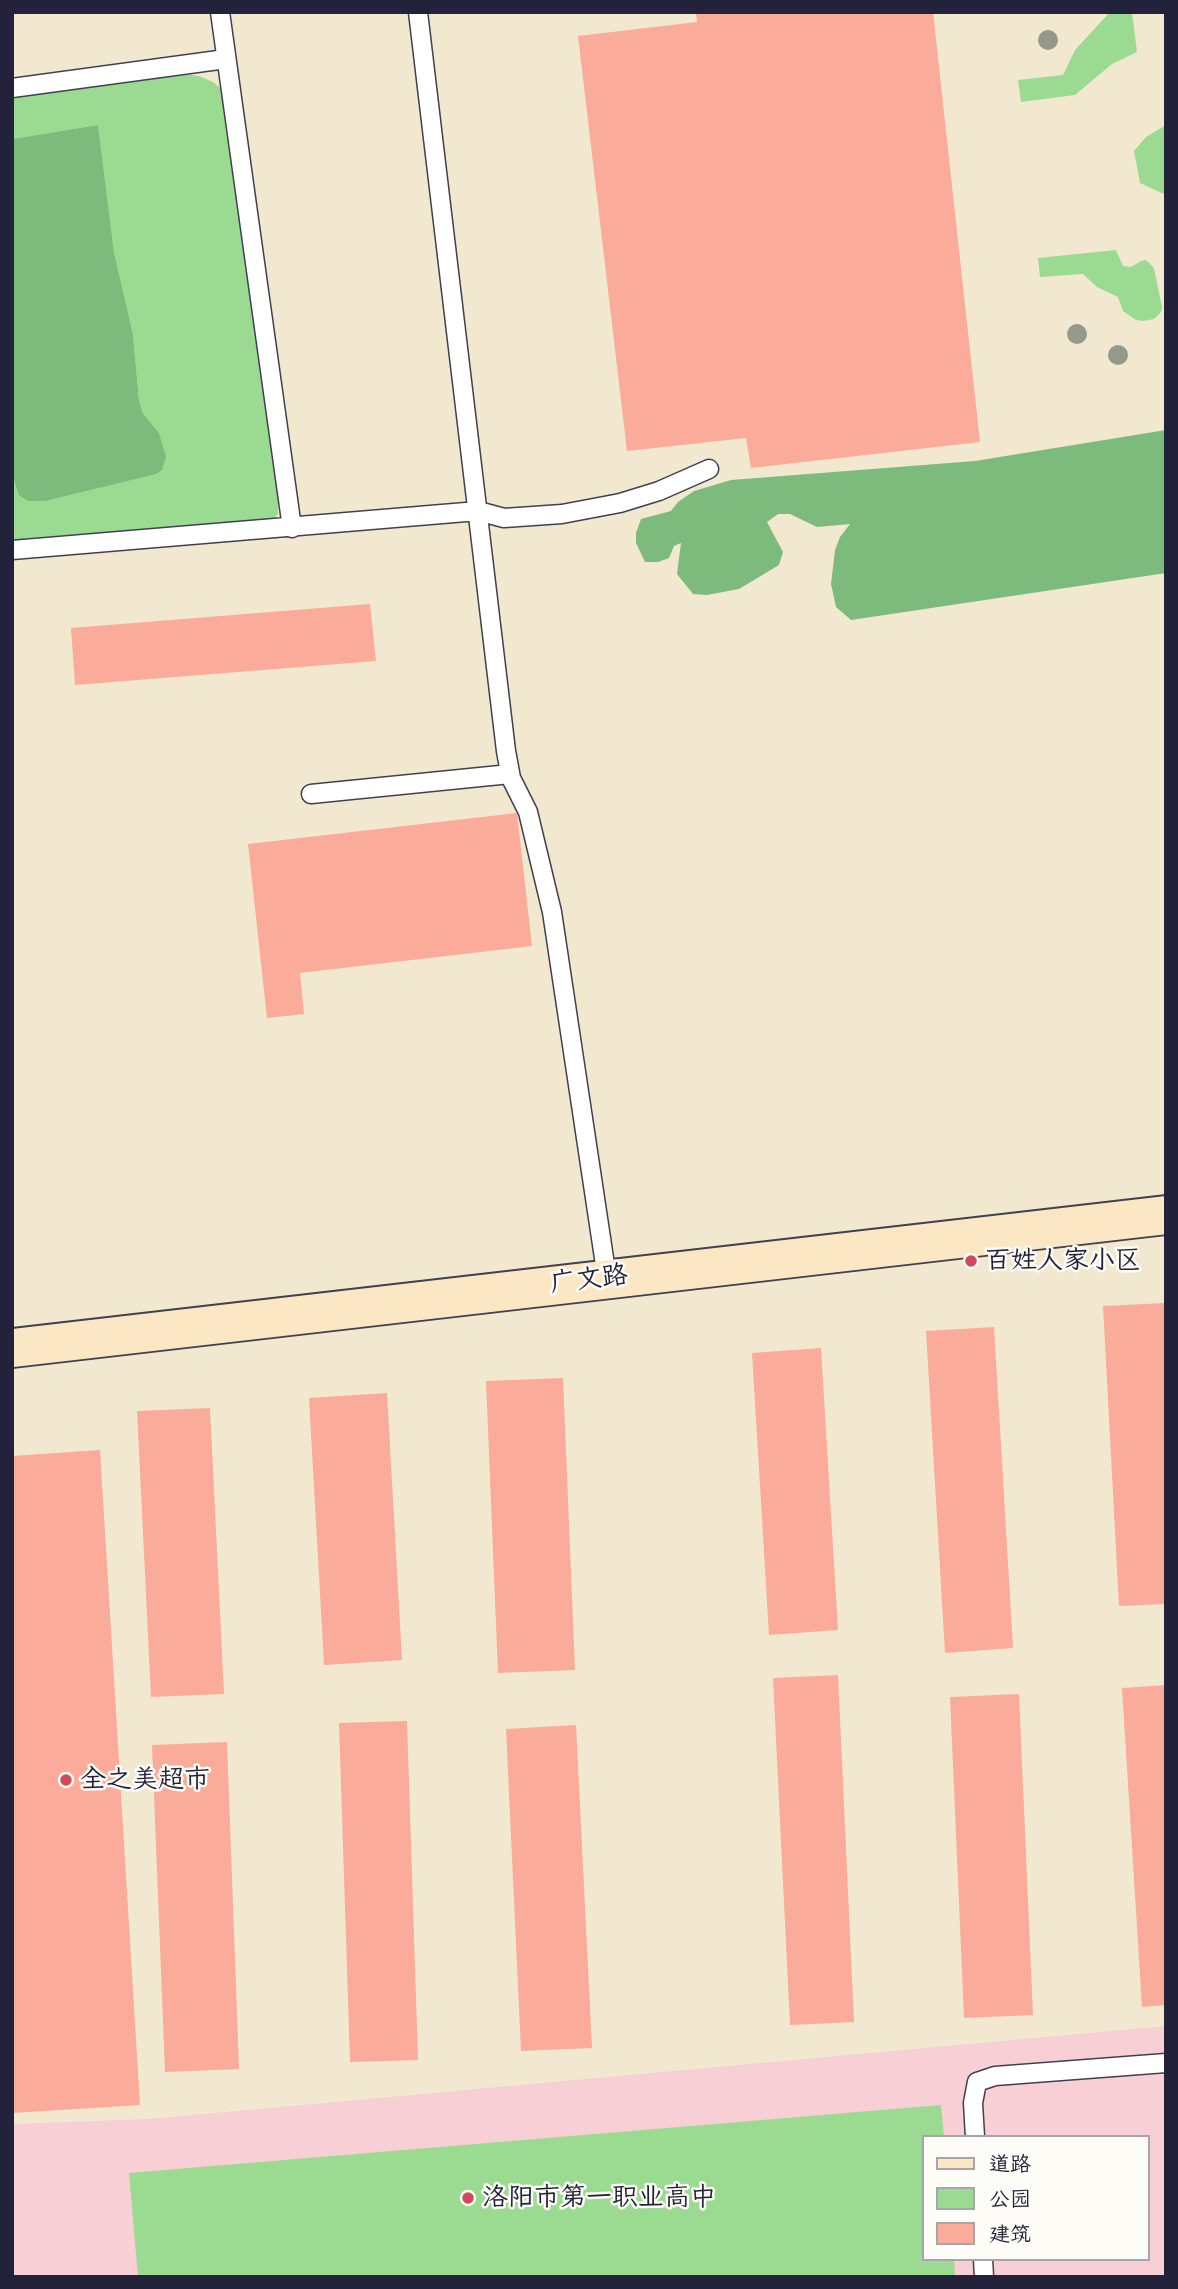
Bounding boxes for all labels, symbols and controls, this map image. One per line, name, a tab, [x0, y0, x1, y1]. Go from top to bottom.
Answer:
place label: 百姓人家小区	[985, 1245, 1141, 1277]
marker: 百姓人家小区	[963, 1253, 979, 1269]
street label: 广文路	[548, 1260, 630, 1300]
place label: 全之美超市	[80, 1764, 210, 1796]
marker: 全之美超市	[58, 1772, 74, 1788]
legend	[922, 2135, 1150, 2261]
text: 道路	[989, 2150, 1031, 2178]
place label: 洛阳市第一职业高中	[482, 2182, 716, 2214]
text: 公园	[989, 2185, 1031, 2213]
marker: 洛阳市第一职业高中	[460, 2190, 476, 2206]
text: 建筑	[989, 2220, 1031, 2248]

